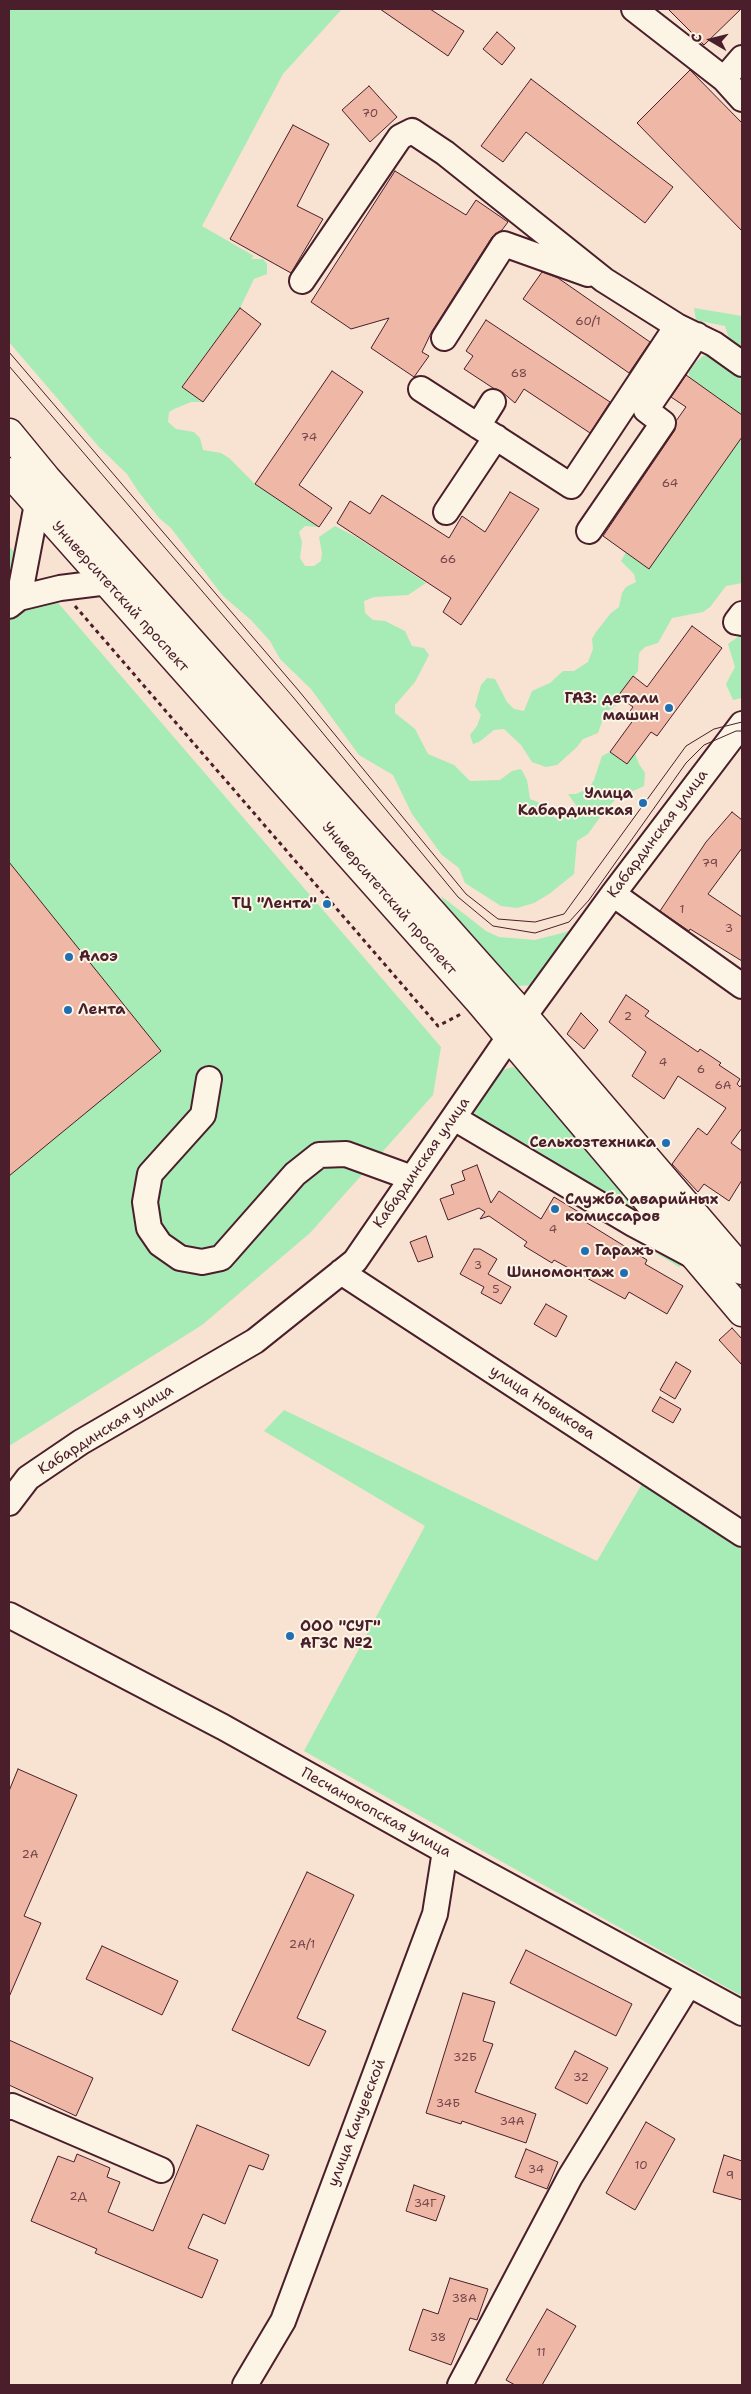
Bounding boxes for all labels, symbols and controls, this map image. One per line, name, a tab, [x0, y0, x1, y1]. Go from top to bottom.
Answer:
north arrow	[686, 15, 736, 65]
text: С	[687, 32, 706, 43]
house number: 70	[362, 107, 378, 121]
house number: 60/1	[575, 315, 601, 329]
house number: 68	[511, 367, 527, 381]
house number: 74	[301, 431, 317, 445]
house number: 64	[662, 477, 678, 491]
street label: Университетский проспект	[47, 518, 193, 676]
house number: 66	[440, 553, 456, 567]
place label: ГАЗ: детали машин	[564, 690, 659, 725]
marker: ГАЗ: детали машин	[663, 702, 675, 714]
street label: Кабардинская улица	[604, 766, 712, 902]
place label: Улица Кабардинская	[518, 785, 633, 820]
marker: Улица Кабардинская	[637, 797, 649, 809]
street label: Университетский проспект	[318, 819, 460, 979]
house number: 79	[702, 857, 718, 871]
place label: ТЦ "Лента"	[231, 895, 317, 913]
marker: ТЦ "Лента"	[321, 898, 333, 910]
house number: 1	[679, 903, 685, 917]
house number: 3	[725, 922, 733, 936]
place label: Алоэ	[79, 948, 118, 966]
marker: Алоэ	[63, 951, 75, 963]
place label: Лента	[78, 1001, 126, 1019]
marker: Лента	[62, 1004, 74, 1016]
house number: 2	[624, 1010, 632, 1024]
house number: 4	[659, 1056, 667, 1070]
house number: 6	[697, 1063, 705, 1077]
house number: 6А	[714, 1079, 732, 1093]
street label: Кабардинская улица	[370, 1094, 474, 1232]
place label: Сельхозтехника	[529, 1134, 656, 1152]
marker: Сельхозтехника	[660, 1137, 672, 1149]
place label: Служба аварийных комиссаров	[565, 1191, 718, 1226]
marker: Служба аварийных комиссаров	[549, 1203, 561, 1215]
house number: 4	[549, 1223, 557, 1237]
place label: Гаражъ	[595, 1242, 654, 1260]
marker: Гаражъ	[579, 1245, 591, 1257]
house number: 3	[474, 1259, 482, 1273]
place label: Шиномонтаж	[507, 1264, 614, 1282]
marker: Шиномонтаж	[618, 1267, 630, 1279]
house number: 5	[492, 1283, 500, 1297]
street label: улица Новикова	[486, 1362, 598, 1444]
street label: Кабардинская улица	[35, 1381, 177, 1479]
place label: ООО "СУГ" АГЗС №2	[300, 1618, 381, 1653]
marker: ООО "СУГ" АГЗС №2	[284, 1630, 296, 1642]
street label: Песчанокопская улица	[298, 1764, 454, 1862]
house number: 2А	[21, 1848, 39, 1862]
house number: 2А/1	[289, 1938, 315, 1952]
house number: 32Б	[453, 2051, 477, 2065]
street label: улица Качуевской	[324, 2057, 390, 2189]
house number: 32	[573, 2071, 589, 2085]
house number: 34Б	[436, 2097, 460, 2111]
house number: 34А	[499, 2115, 525, 2129]
house number: 10	[634, 2159, 648, 2173]
house number: 34	[528, 2163, 544, 2177]
house number: 9	[726, 2169, 734, 2183]
house number: 2Д	[69, 2190, 87, 2204]
house number: 34Г	[414, 2197, 436, 2211]
house number: 38А	[451, 2292, 477, 2306]
house number: 38	[430, 2331, 446, 2345]
house number: 11	[536, 2346, 546, 2360]

